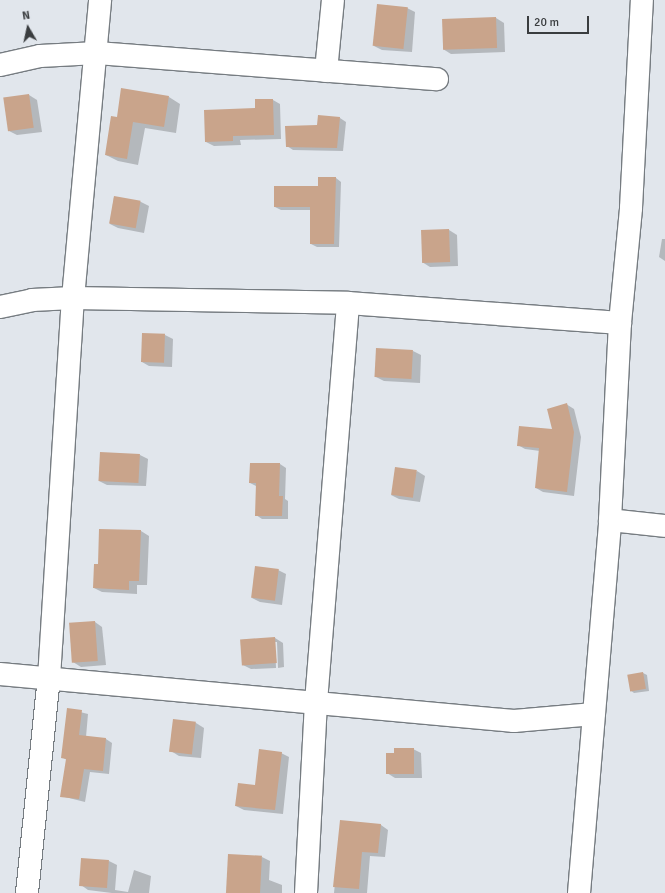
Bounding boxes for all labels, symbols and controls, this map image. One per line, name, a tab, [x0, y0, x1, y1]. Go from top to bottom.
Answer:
north arrow	[8, 8, 48, 48]
scale bar	[529, 8, 591, 34]
text: N	[21, 9, 31, 23]
text: 20 m	[534, 15, 559, 30]

